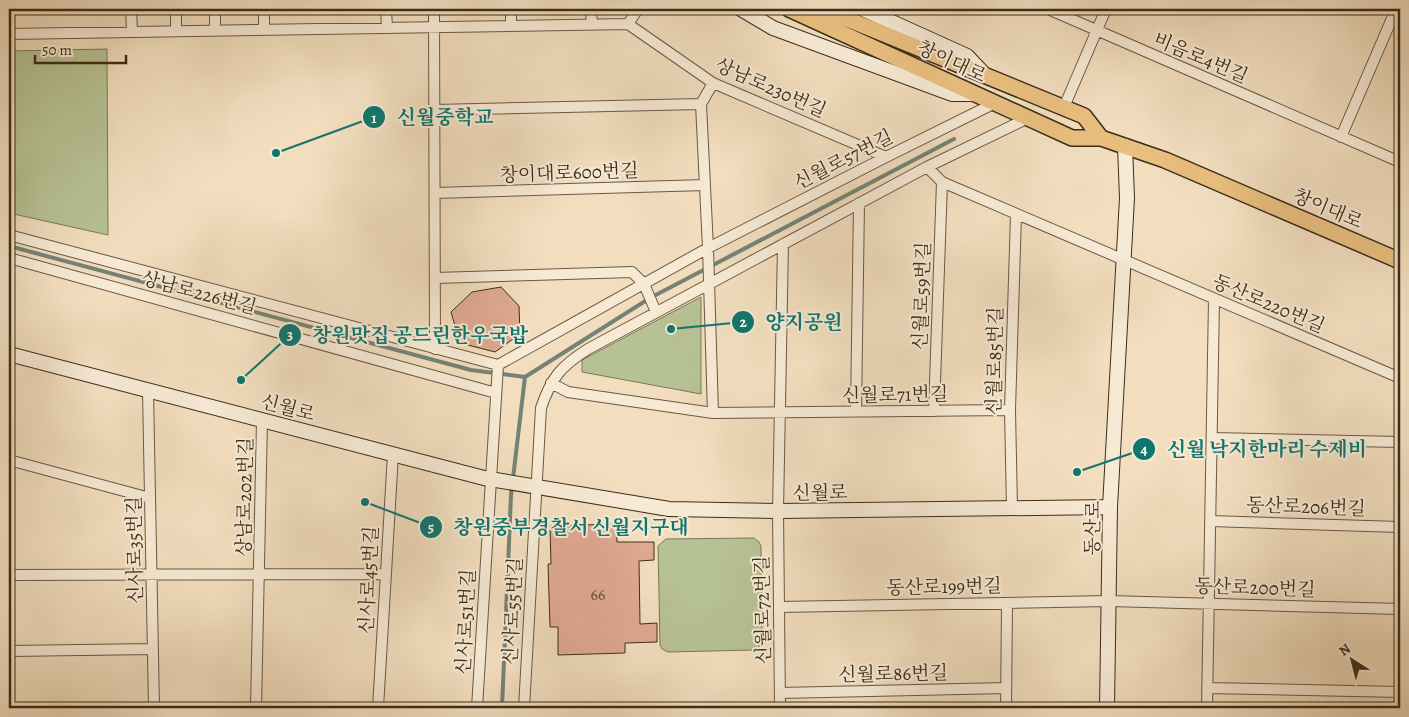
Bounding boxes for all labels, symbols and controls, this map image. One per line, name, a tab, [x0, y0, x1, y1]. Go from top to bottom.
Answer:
street label: 비음로4번길	[1149, 26, 1252, 89]
scale bar	[35, 32, 126, 64]
street label: 창이대로	[913, 35, 990, 89]
text: 50 m	[42, 40, 72, 60]
street label: 상남로230번길	[711, 52, 830, 124]
callout: 신월중학교	[362, 100, 503, 135]
text: 신월중학교	[397, 104, 494, 131]
text: 1	[371, 108, 377, 128]
street label: 신월로57번길	[789, 124, 897, 196]
street label: 창이대로600번길	[499, 158, 639, 188]
street label: 창이대로	[1289, 183, 1366, 235]
street label: 신월로59번길	[907, 241, 937, 351]
street label: 상남로226번길	[138, 265, 259, 321]
street label: 동산로220번길	[1208, 269, 1329, 339]
callout: 양지공원	[731, 304, 853, 339]
street label: 신월로85번길	[981, 306, 1009, 416]
text: 양지공원	[765, 309, 843, 336]
text: 2	[739, 312, 747, 332]
callout: 창원맛집 공드린한우국밥	[277, 318, 538, 353]
text: 창원맛집 공드린한우국밥	[312, 322, 529, 349]
text: 3	[287, 325, 293, 345]
street label: 신월로71번길	[842, 381, 948, 409]
street label: 신월로	[258, 388, 318, 428]
callout: 신월 낙지한마리 수제비	[1132, 431, 1377, 466]
text: 신월 낙지한마리 수제비	[1167, 436, 1367, 463]
street label: 상남로202번길	[231, 437, 259, 557]
text: 4	[1140, 439, 1148, 459]
street label: 신월로	[792, 480, 848, 506]
street label: 동산로206번길	[1246, 492, 1366, 522]
street label: 신사로35번길	[121, 496, 149, 604]
street label: 동산로	[1080, 500, 1106, 556]
callout: 창원중부경찰서 신월지구대	[418, 510, 699, 545]
text: 창원중부경찰서 신월지구대	[453, 514, 689, 541]
text: 5	[428, 517, 434, 537]
street label: 신사로45번길	[353, 525, 385, 635]
street label: 신월로72번길	[749, 555, 777, 665]
street label: 신사로55번길	[497, 556, 529, 666]
street label: 신사로51번길	[450, 568, 482, 676]
street label: 동산로199번길	[886, 573, 1002, 601]
street label: 동산로200번길	[1194, 573, 1316, 603]
house number: 66	[591, 584, 605, 606]
north arrow	[1326, 634, 1376, 684]
text: N	[1335, 639, 1354, 661]
street label: 신월로86번길	[838, 660, 948, 688]

